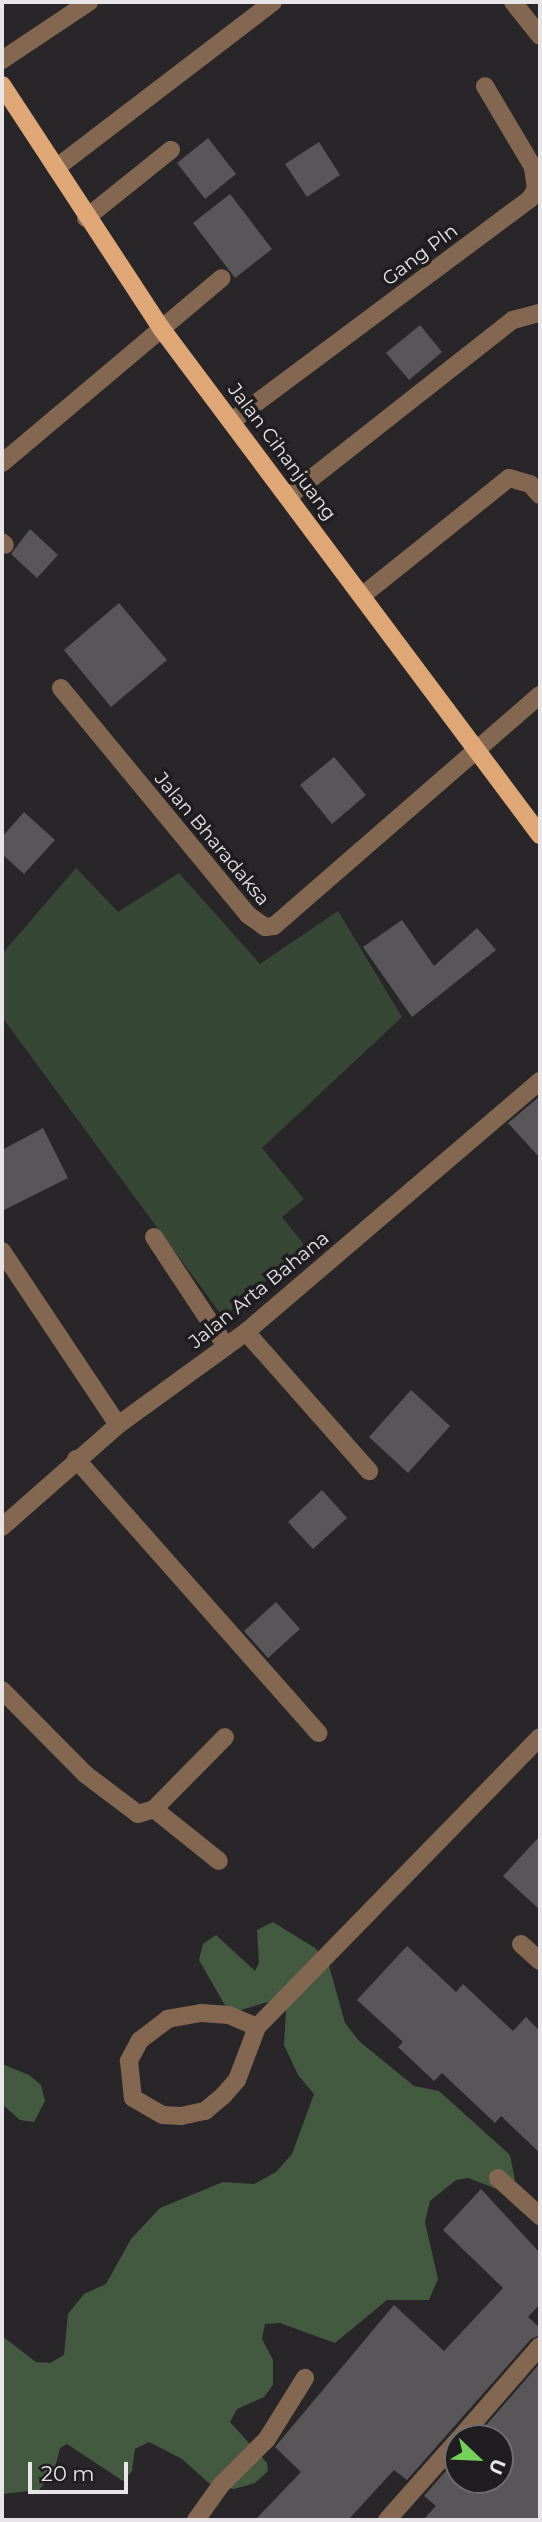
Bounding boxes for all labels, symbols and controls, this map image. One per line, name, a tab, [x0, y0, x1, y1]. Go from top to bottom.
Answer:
street label: Gang Pln	[378, 219, 462, 291]
street label: Jalan Cihanjuang	[223, 379, 341, 525]
street label: Jalan Bharadaksa	[150, 768, 274, 910]
street label: Jalan Arta Bahana	[184, 1227, 334, 1353]
north arrow	[444, 2424, 514, 2494]
scale bar	[32, 2448, 131, 2492]
text: U	[483, 2455, 510, 2478]
text: 20 m	[41, 2461, 95, 2486]

